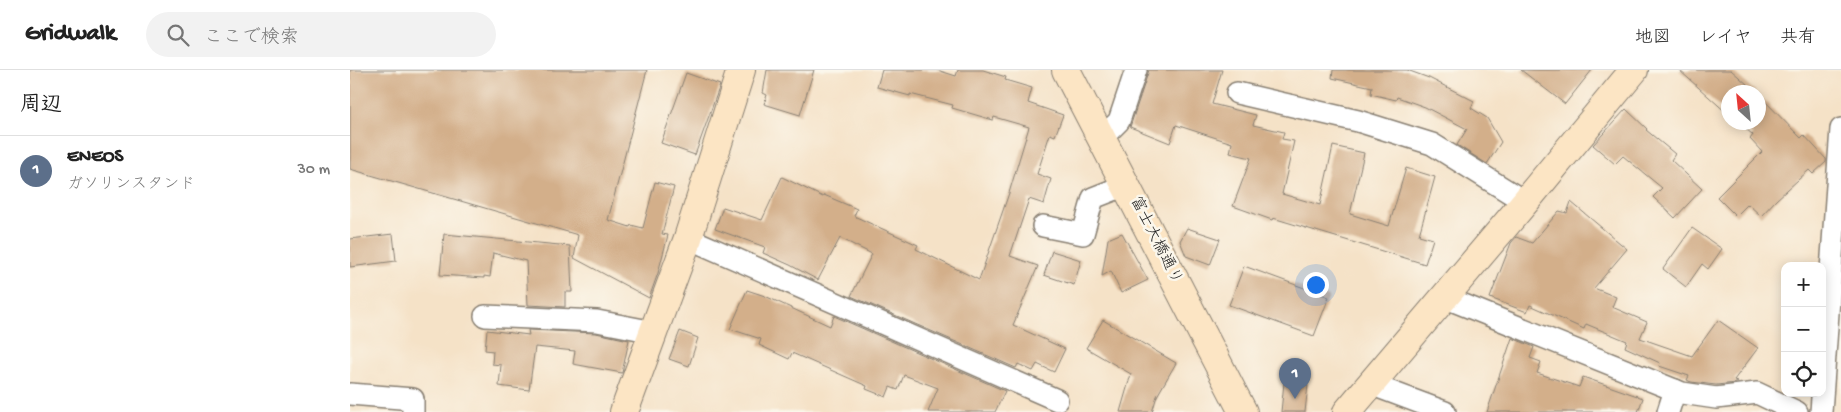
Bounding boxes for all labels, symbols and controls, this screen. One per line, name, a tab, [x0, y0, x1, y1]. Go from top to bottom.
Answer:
search box	[146, 12, 496, 57]
text: Gridwalk	[25, 20, 116, 49]
icon: search	[164, 21, 192, 49]
text: ここで検索	[204, 27, 299, 50]
text: 地図	[1635, 28, 1671, 49]
text: レイヤ	[1699, 28, 1752, 49]
text: 共有	[1780, 28, 1816, 49]
north arrow	[1721, 85, 1766, 130]
text: 周辺	[20, 94, 62, 119]
text: ENEOS	[67, 146, 123, 169]
text: 1	[33, 161, 39, 180]
text: 30 m	[297, 161, 330, 180]
text: ガソリンスタンド	[67, 176, 195, 195]
street label: 富士大橋通り	[1125, 193, 1186, 288]
map controls	[1781, 262, 1826, 397]
button: +	[1781, 262, 1826, 307]
your location	[1303, 272, 1329, 298]
button: −	[1781, 307, 1826, 352]
button: locate	[1781, 352, 1826, 397]
pin: 1	[1279, 358, 1311, 399]

